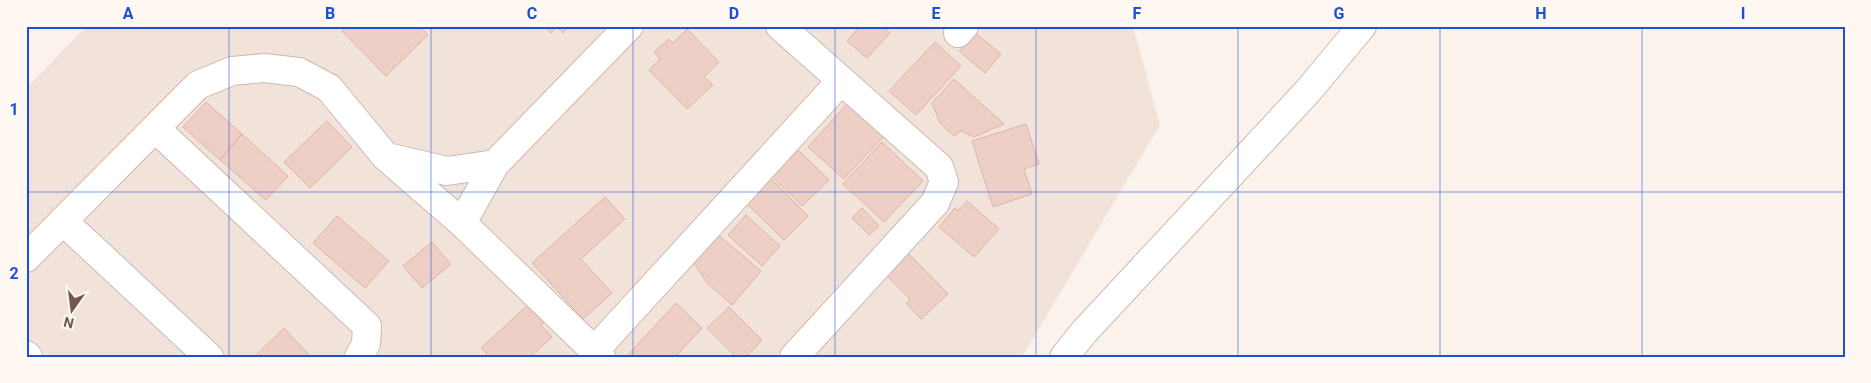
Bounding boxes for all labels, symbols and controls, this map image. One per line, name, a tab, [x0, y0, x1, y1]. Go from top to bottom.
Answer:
text: A	[123, 4, 134, 23]
text: B	[325, 4, 335, 23]
text: C	[527, 4, 537, 23]
text: D	[729, 4, 739, 23]
text: E	[932, 4, 941, 23]
text: F	[1133, 4, 1142, 23]
text: G	[1334, 4, 1345, 23]
text: H	[1535, 4, 1547, 23]
text: I	[1741, 4, 1745, 23]
text: 1	[9, 100, 19, 119]
text: 2	[9, 264, 19, 283]
north arrow	[48, 286, 98, 336]
text: N	[62, 314, 76, 332]

